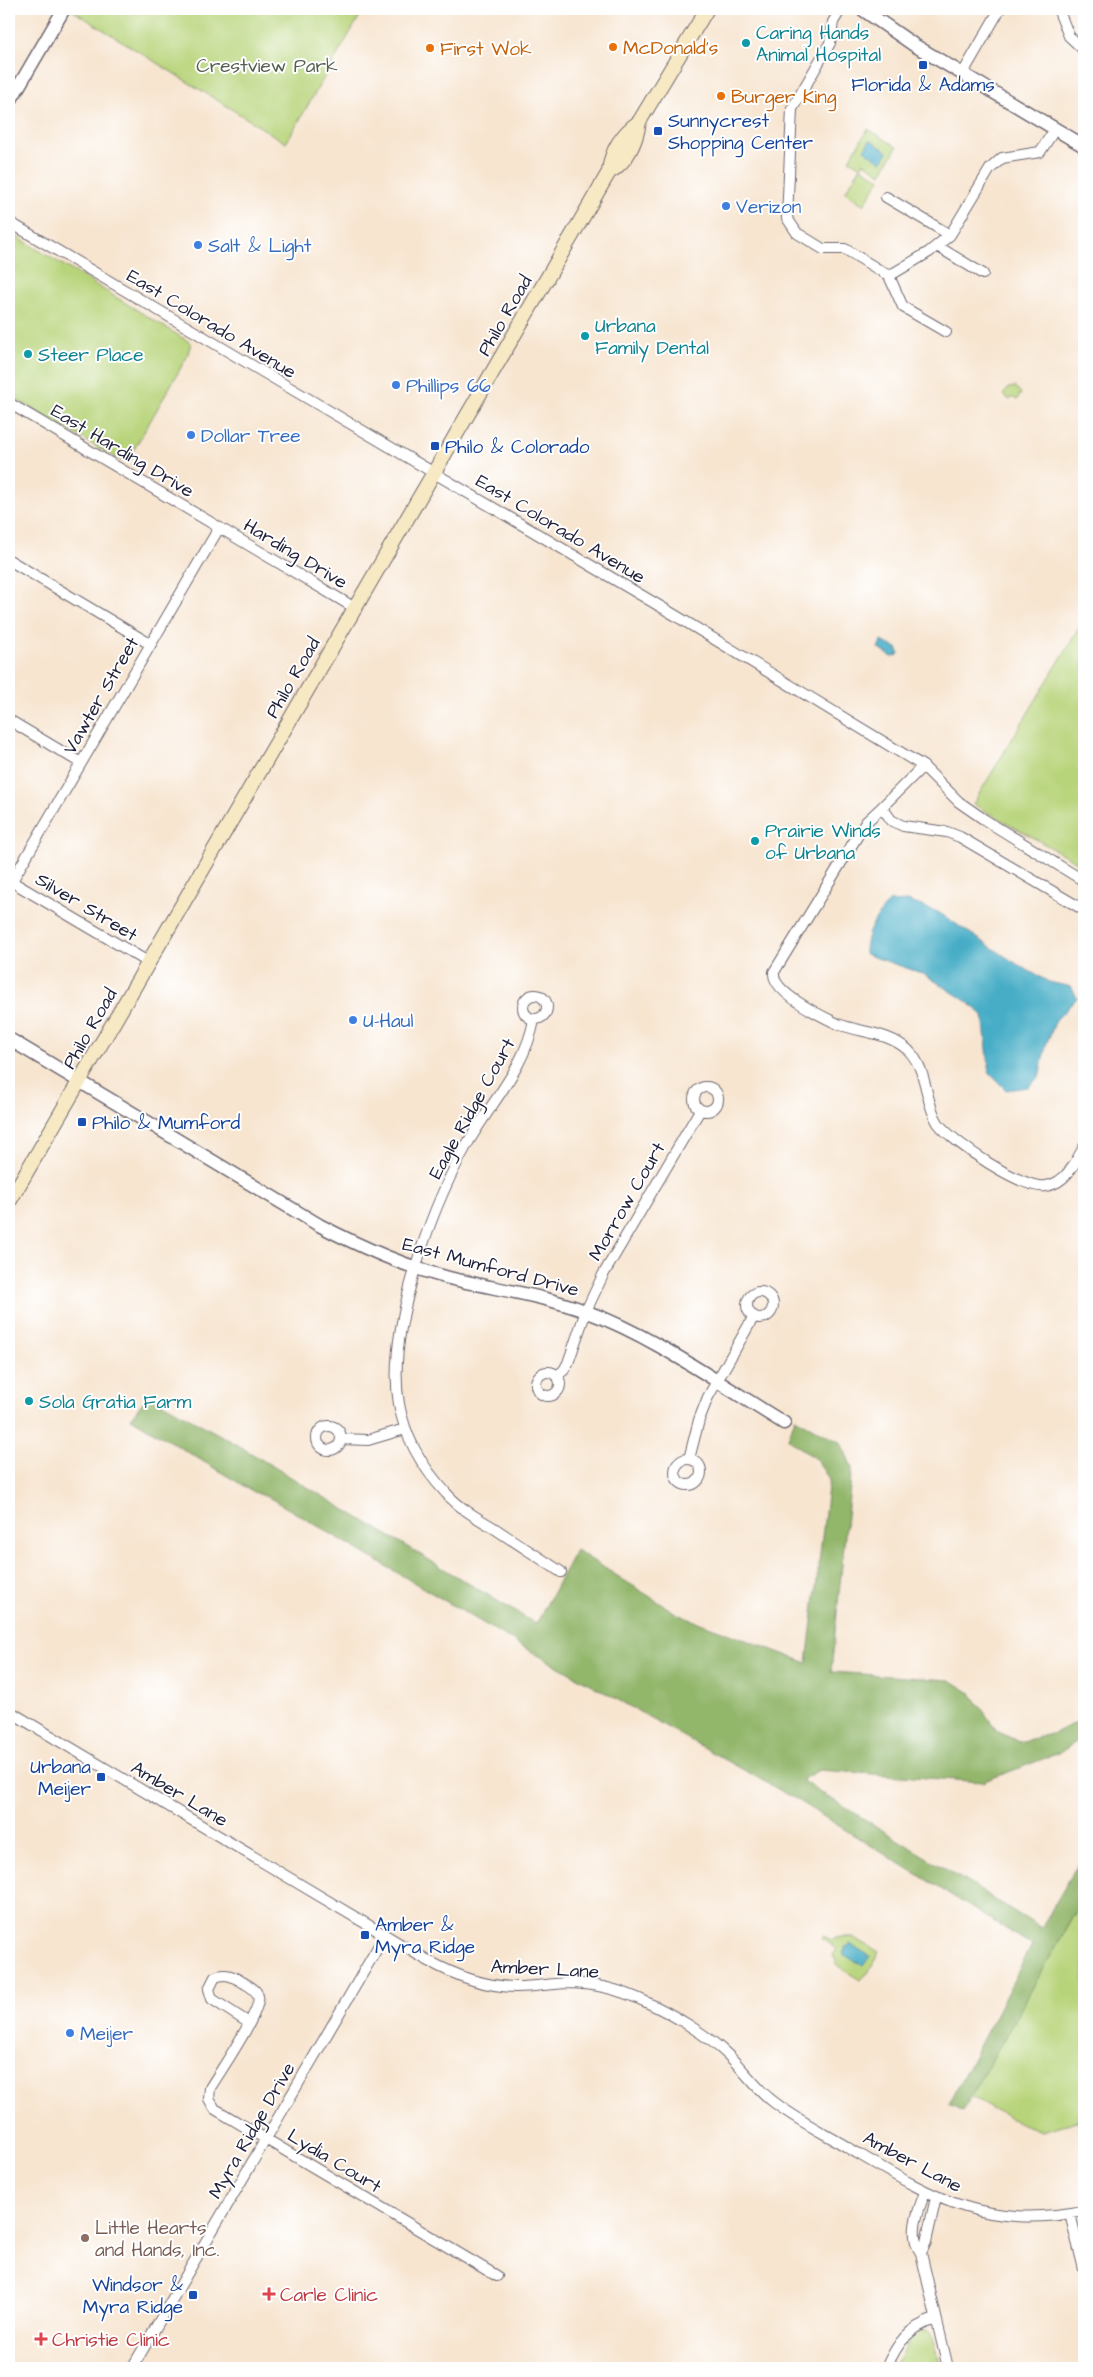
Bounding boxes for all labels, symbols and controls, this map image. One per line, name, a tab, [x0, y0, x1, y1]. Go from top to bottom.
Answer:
place label: Caring Hands Animal Hospital	[756, 20, 881, 69]
place label: McDonald's	[623, 35, 718, 62]
place label: First Wok	[440, 36, 532, 63]
marker: Caring Hands Animal Hospital	[740, 37, 752, 49]
marker: McDonald's	[607, 41, 619, 53]
marker: First Wok	[424, 42, 436, 54]
park label: Crestview Park	[196, 53, 338, 80]
marker: Florida & Adams	[917, 59, 929, 71]
place label: Florida & Adams	[851, 72, 995, 99]
place label: Burger King	[731, 84, 837, 112]
marker: Burger King	[715, 90, 727, 102]
place label: Sunnycrest Shopping Center	[668, 108, 813, 158]
marker: Sunnycrest Shopping Center	[652, 125, 664, 137]
place label: Verizon	[736, 194, 801, 221]
marker: Verizon	[720, 200, 732, 212]
place label: Salt & Light	[208, 233, 312, 261]
marker: Salt & Light	[192, 239, 204, 251]
street label: East Colorado Avenue	[121, 263, 301, 386]
street label: Philo Road	[471, 270, 539, 361]
place label: Urbana Family Dental	[595, 313, 709, 363]
marker: Urbana Family Dental	[579, 330, 591, 342]
place label: Steer Place	[38, 342, 144, 369]
marker: Steer Place	[22, 348, 34, 360]
place label: Phillips 66	[406, 373, 491, 400]
marker: Phillips 66	[390, 379, 402, 391]
street label: East Harding Drive	[45, 398, 199, 506]
place label: Dollar Tree	[201, 423, 301, 450]
marker: Dollar Tree	[185, 429, 197, 441]
place label: Philo & Colorado	[445, 434, 590, 461]
marker: Philo & Colorado	[429, 440, 441, 452]
street label: East Colorado Avenue	[470, 468, 650, 591]
street label: Harding Drive	[238, 513, 352, 597]
street label: Vawter Street	[57, 632, 146, 759]
street label: Philo Road	[259, 632, 327, 723]
place label: Prairie Winds of Urbana	[765, 818, 881, 867]
marker: Prairie Winds of Urbana	[749, 835, 761, 847]
street label: Silver Street	[30, 866, 143, 949]
street label: Philo Road	[56, 983, 124, 1074]
place label: U-Haul	[363, 1008, 413, 1035]
marker: U-Haul	[347, 1014, 359, 1026]
street label: Eagle Ridge Court	[422, 1033, 523, 1185]
place label: Philo & Mumford	[92, 1110, 241, 1137]
marker: Philo & Mumford	[76, 1116, 88, 1128]
street label: Morrow Court	[582, 1137, 672, 1266]
street label: East Mumford Drive	[399, 1231, 582, 1304]
place label: Sola Gratia Farm	[39, 1389, 192, 1416]
marker: Sola Gratia Farm	[23, 1395, 35, 1407]
place label: Urbana Meijer	[30, 1754, 92, 1803]
street label: Amber Lane	[126, 1755, 233, 1834]
marker: Urbana Meijer	[95, 1771, 107, 1783]
place label: Amber & Myra Ridge	[375, 1912, 475, 1962]
marker: Amber & Myra Ridge	[359, 1929, 371, 1941]
street label: Amber Lane	[490, 1953, 600, 1986]
place label: Meijer	[80, 2021, 134, 2048]
marker: Meijer	[64, 2027, 76, 2039]
street label: Myra Ridge Drive	[202, 2058, 303, 2204]
street label: Lydia Court	[282, 2123, 387, 2201]
street label: Amber Lane	[858, 2125, 967, 2200]
place label: Little Hearts and Hands, Inc.	[95, 2215, 220, 2264]
marker: Little Hearts and Hands, Inc.	[79, 2232, 91, 2244]
place label: Windsor & Myra Ridge	[83, 2272, 183, 2322]
place label: Carle Clinic	[280, 2282, 378, 2309]
marker: Carle Clinic	[262, 2287, 276, 2301]
marker: Windsor & Myra Ridge	[187, 2289, 199, 2301]
place label: Christie Clinic	[52, 2327, 170, 2354]
marker: Christie Clinic	[34, 2332, 48, 2346]

